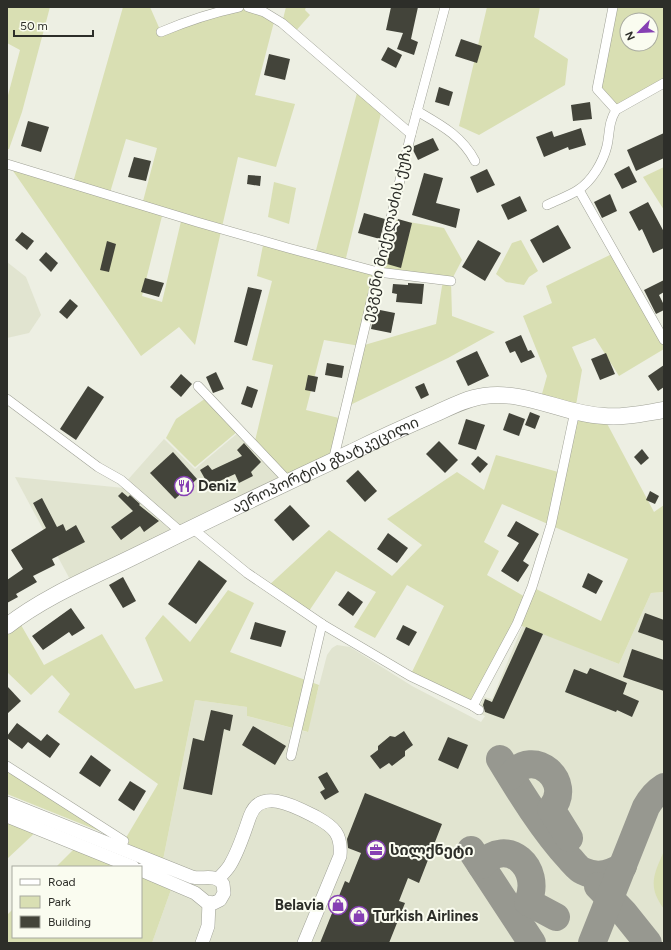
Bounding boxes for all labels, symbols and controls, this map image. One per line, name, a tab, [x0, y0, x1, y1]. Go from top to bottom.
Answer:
scale bar	[14, 12, 93, 38]
north arrow	[619, 12, 659, 52]
text: 50 m	[20, 19, 48, 33]
text: N	[623, 29, 638, 42]
street label: ევგენი მიქელაძის ქუჩა	[358, 142, 416, 324]
street label: აეროპორტის გზატკეცილი	[229, 413, 422, 517]
restaurant icon: Deniz	[173, 475, 195, 497]
place label: Deniz	[198, 477, 236, 495]
office icon: სილქნეტი	[365, 839, 387, 861]
place label: სილქნეტი	[390, 841, 474, 859]
legend	[12, 866, 142, 938]
text: Road	[48, 875, 76, 889]
shop icon: Belavia	[327, 894, 349, 916]
text: Park	[48, 895, 71, 909]
place label: Belavia	[275, 896, 324, 914]
shop icon: Turkish Airlines	[348, 905, 370, 927]
place label: Turkish Airlines	[373, 907, 478, 925]
text: Building	[48, 915, 91, 929]

